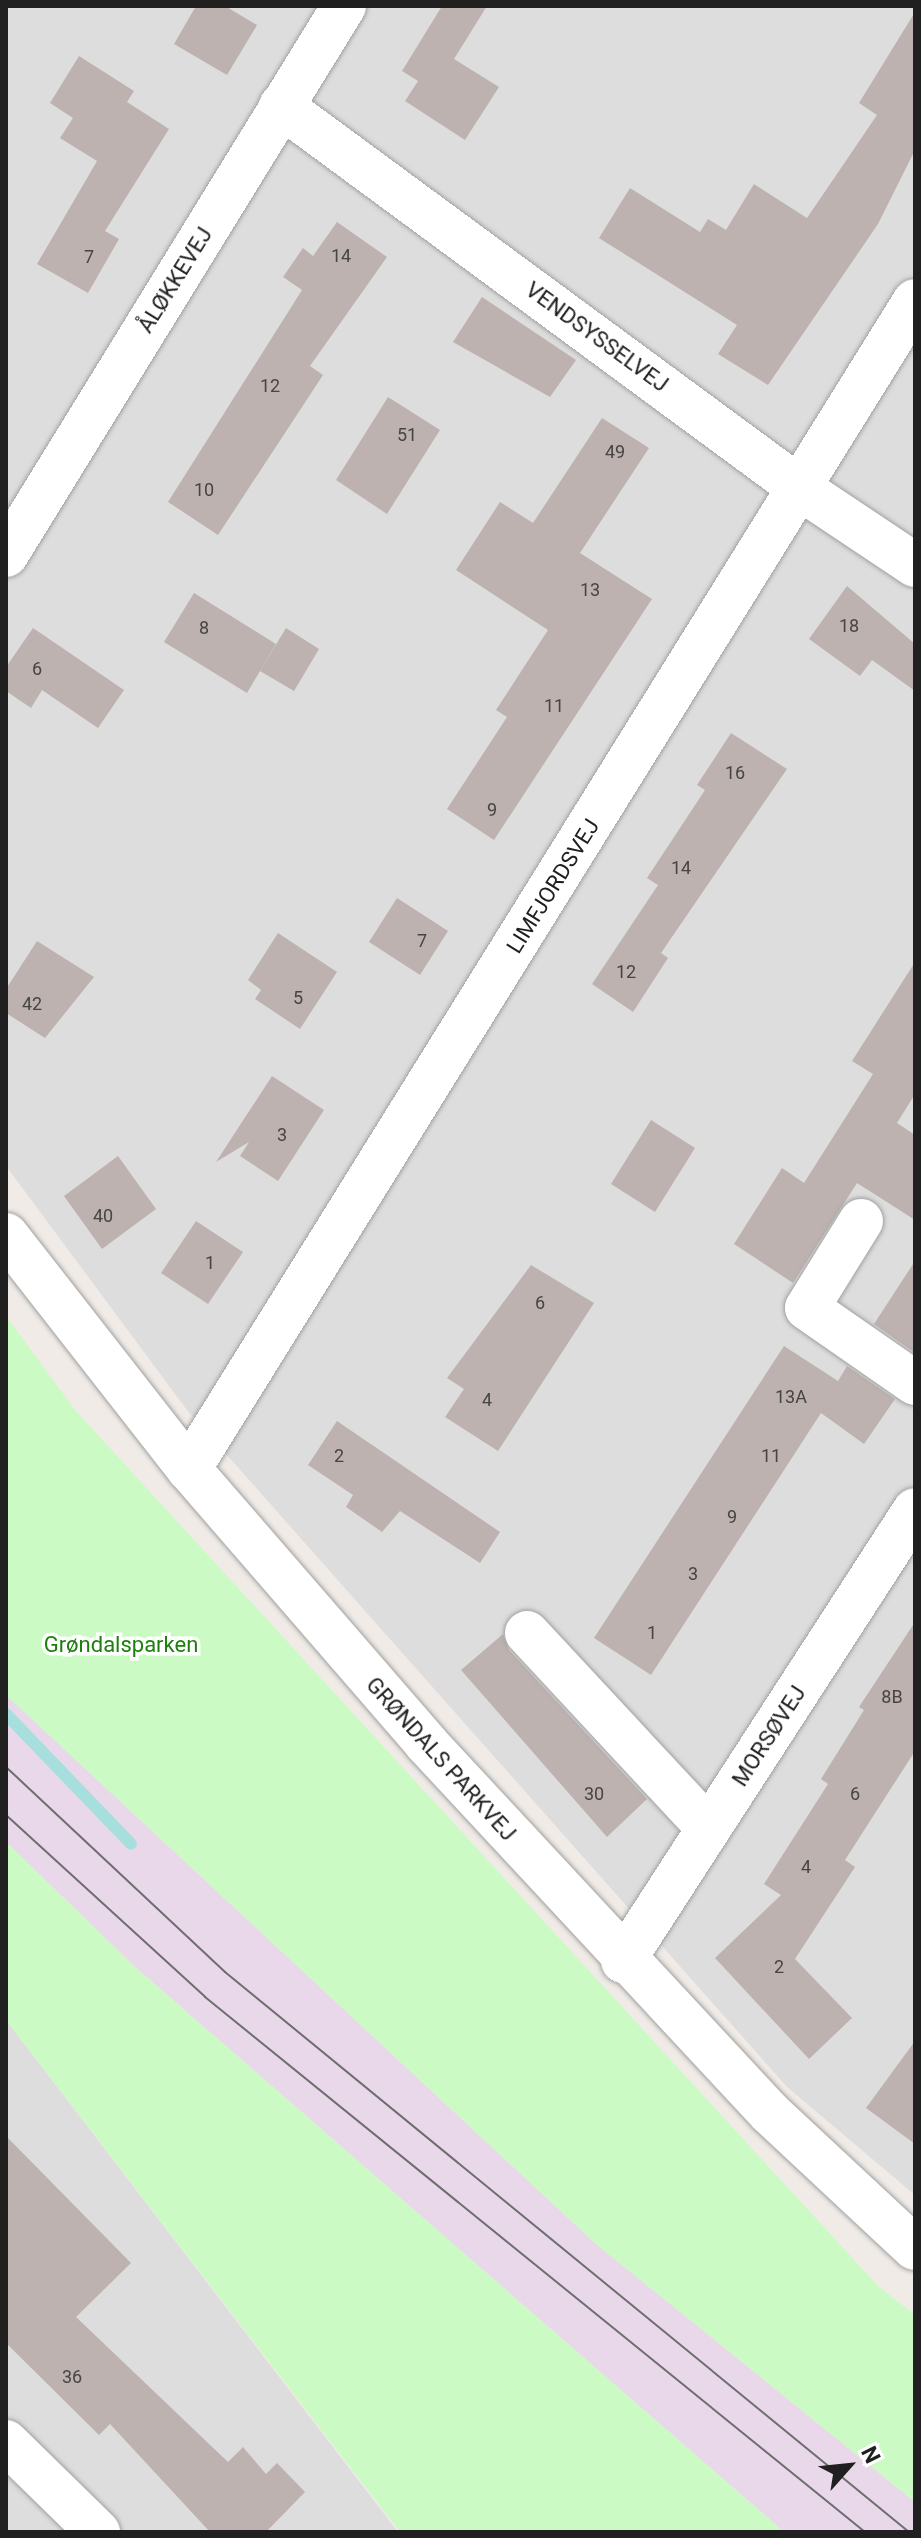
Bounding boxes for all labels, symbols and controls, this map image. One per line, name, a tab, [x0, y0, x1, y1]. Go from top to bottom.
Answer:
street label: ÅLØKKEVEJ	[132, 222, 218, 338]
house number: 14	[331, 245, 351, 267]
house number: 7	[84, 246, 94, 268]
street label: VENDSYSSELVEJ	[520, 276, 674, 398]
house number: 12	[260, 375, 280, 397]
house number: 51	[397, 424, 417, 446]
house number: 49	[605, 441, 625, 463]
house number: 10	[194, 479, 214, 501]
house number: 13	[580, 579, 600, 601]
house number: 18	[839, 615, 859, 637]
house number: 8	[199, 617, 209, 639]
house number: 6	[32, 658, 42, 680]
house number: 11	[544, 695, 564, 717]
house number: 16	[725, 762, 745, 784]
house number: 9	[487, 799, 497, 821]
street label: LIMFJORDSVEJ	[501, 814, 605, 958]
house number: 14	[671, 857, 691, 879]
house number: 7	[417, 930, 427, 952]
house number: 12	[616, 961, 636, 983]
house number: 5	[293, 987, 303, 1009]
house number: 42	[22, 993, 42, 1015]
house number: 3	[277, 1124, 287, 1146]
house number: 40	[93, 1205, 113, 1227]
house number: 1	[205, 1252, 215, 1274]
house number: 6	[535, 1292, 545, 1314]
house number: 13A	[775, 1386, 807, 1408]
house number: 4	[482, 1389, 492, 1411]
house number: 2	[334, 1445, 344, 1467]
house number: 11	[761, 1445, 781, 1467]
house number: 9	[727, 1506, 737, 1528]
house number: 3	[688, 1563, 698, 1585]
house number: 1	[647, 1622, 657, 1644]
park label: Grøndalsparken	[44, 1632, 198, 1658]
street label: GRØNDALS PARKVEJ	[361, 1672, 521, 1846]
street label: MORSØVEJ	[727, 1681, 811, 1791]
house number: 8B	[881, 1686, 903, 1708]
house number: 30	[584, 1783, 604, 1805]
house number: 6	[850, 1783, 860, 1805]
house number: 4	[801, 1856, 811, 1878]
house number: 2	[774, 1956, 784, 1978]
house number: 36	[62, 2366, 82, 2388]
north arrow	[809, 2426, 889, 2506]
text: N	[856, 2442, 885, 2467]

